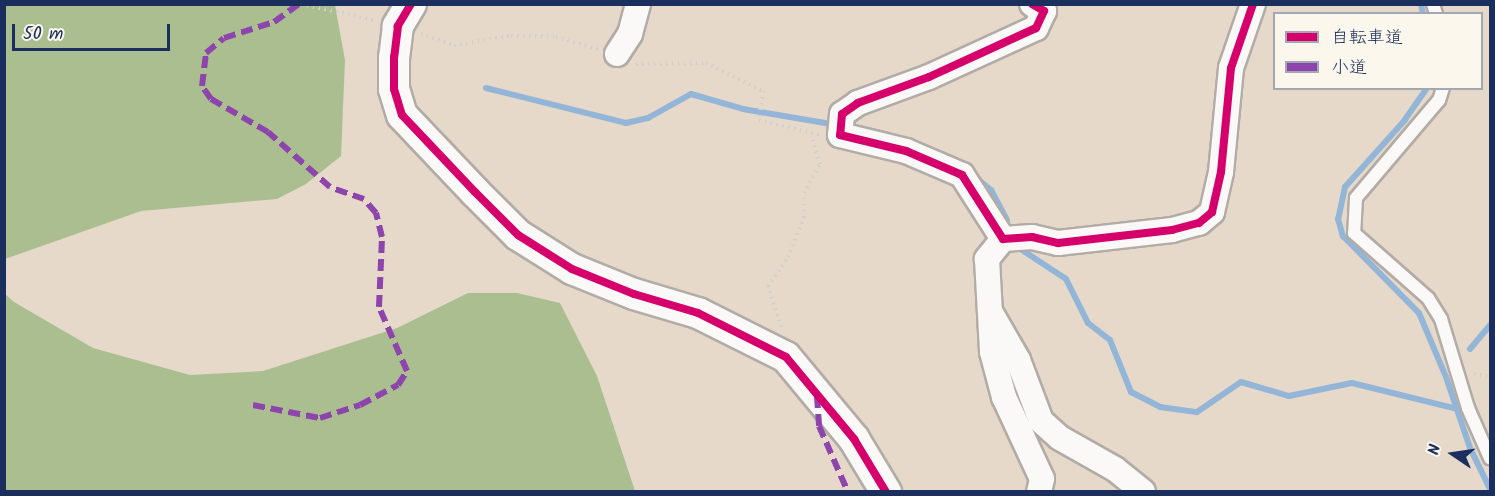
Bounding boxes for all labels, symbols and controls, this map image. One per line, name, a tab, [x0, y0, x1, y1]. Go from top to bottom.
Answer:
scale bar	[15, 12, 172, 50]
legend	[1273, 12, 1483, 90]
text: 50 m	[23, 20, 63, 49]
text: 自転車道	[1331, 24, 1403, 53]
text: 小道	[1331, 54, 1367, 83]
north arrow	[1423, 424, 1483, 484]
text: N	[1422, 442, 1448, 458]

